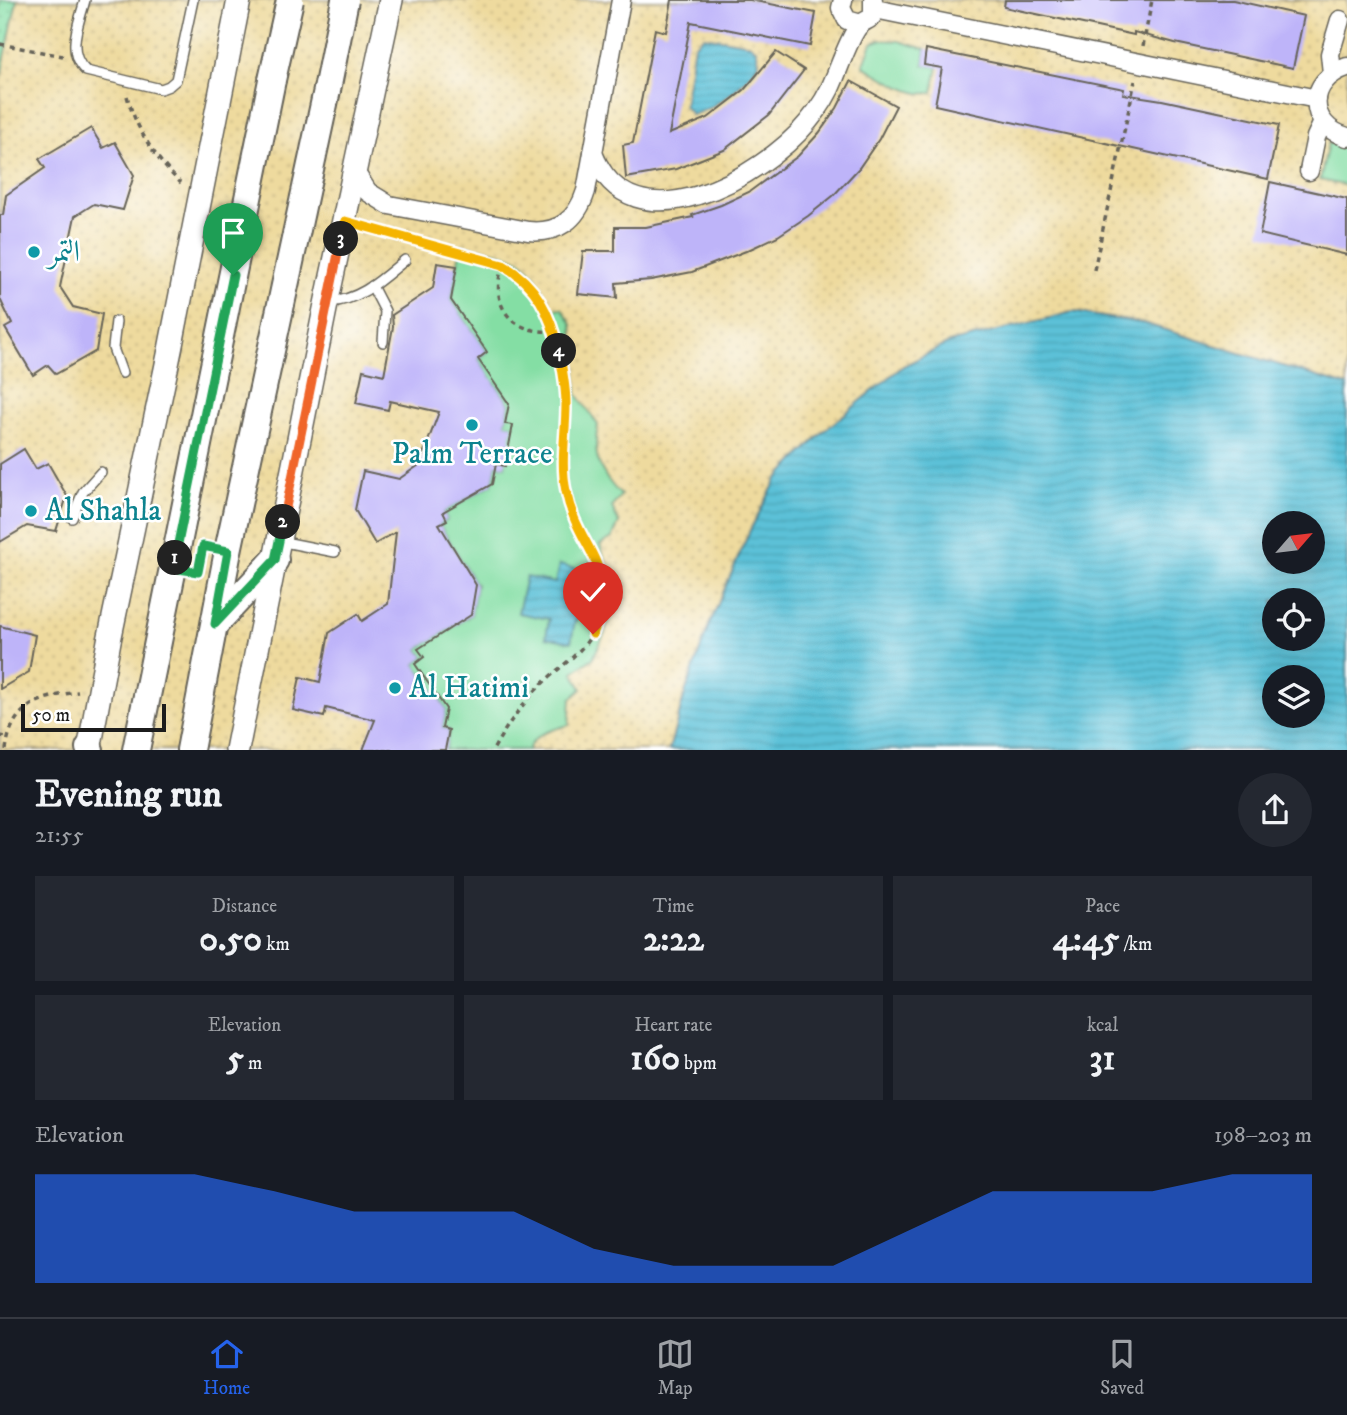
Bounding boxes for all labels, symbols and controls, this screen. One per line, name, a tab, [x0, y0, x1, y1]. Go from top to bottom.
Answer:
pin	[203, 203, 263, 275]
icon: arrive	[214, 214, 252, 252]
pin: 3	[324, 222, 358, 256]
text: 3	[337, 227, 344, 250]
place label: التمر	[45, 234, 80, 271]
marker: التمر	[26, 244, 42, 260]
pin: 4	[542, 334, 576, 368]
text: 4	[553, 339, 564, 362]
marker: Palm Terrace	[464, 417, 480, 433]
place label: Palm Terrace	[392, 436, 552, 473]
place label: Al Shahla	[45, 493, 161, 530]
marker: Al Shahla	[23, 503, 39, 519]
pin: 2	[266, 504, 300, 540]
text: 2	[278, 510, 287, 533]
north arrow	[1262, 511, 1325, 574]
map controls	[1262, 511, 1325, 728]
pin: 1	[158, 540, 192, 576]
text: 1	[171, 546, 178, 569]
pin	[563, 562, 623, 634]
icon: check	[574, 573, 612, 611]
button: locate	[1262, 588, 1325, 651]
button: layers	[1262, 665, 1325, 728]
place label: Al Hatimi	[409, 670, 529, 707]
marker: Al Hatimi	[387, 680, 403, 696]
scale bar	[21, 701, 166, 733]
text: 50 m	[32, 704, 70, 727]
text: Evening run	[35, 771, 222, 819]
button: share	[1238, 773, 1312, 847]
text: 21:55	[35, 821, 84, 850]
text: Distance	[212, 895, 277, 918]
text: Time	[653, 895, 694, 918]
text: Pace	[1085, 895, 1120, 918]
text: 0.50	[199, 918, 262, 962]
text: 2:22	[643, 918, 704, 962]
text: 4:45	[1053, 918, 1119, 962]
text: km	[262, 933, 290, 956]
text: /km	[1119, 933, 1152, 956]
text: Elevation	[208, 1014, 281, 1037]
text: Heart rate	[635, 1014, 712, 1037]
text: kcal	[1087, 1014, 1118, 1037]
text: 5	[227, 1037, 244, 1081]
text: 160	[630, 1037, 680, 1081]
text: 31	[1090, 1037, 1115, 1081]
text: m	[244, 1052, 262, 1075]
text: bpm	[680, 1052, 717, 1075]
text: Elevation	[35, 1121, 124, 1150]
text: 198–203 m	[1214, 1121, 1312, 1150]
tab: Home	[203, 1335, 250, 1400]
tab: Map	[656, 1335, 694, 1400]
tab: Saved	[1100, 1335, 1144, 1400]

